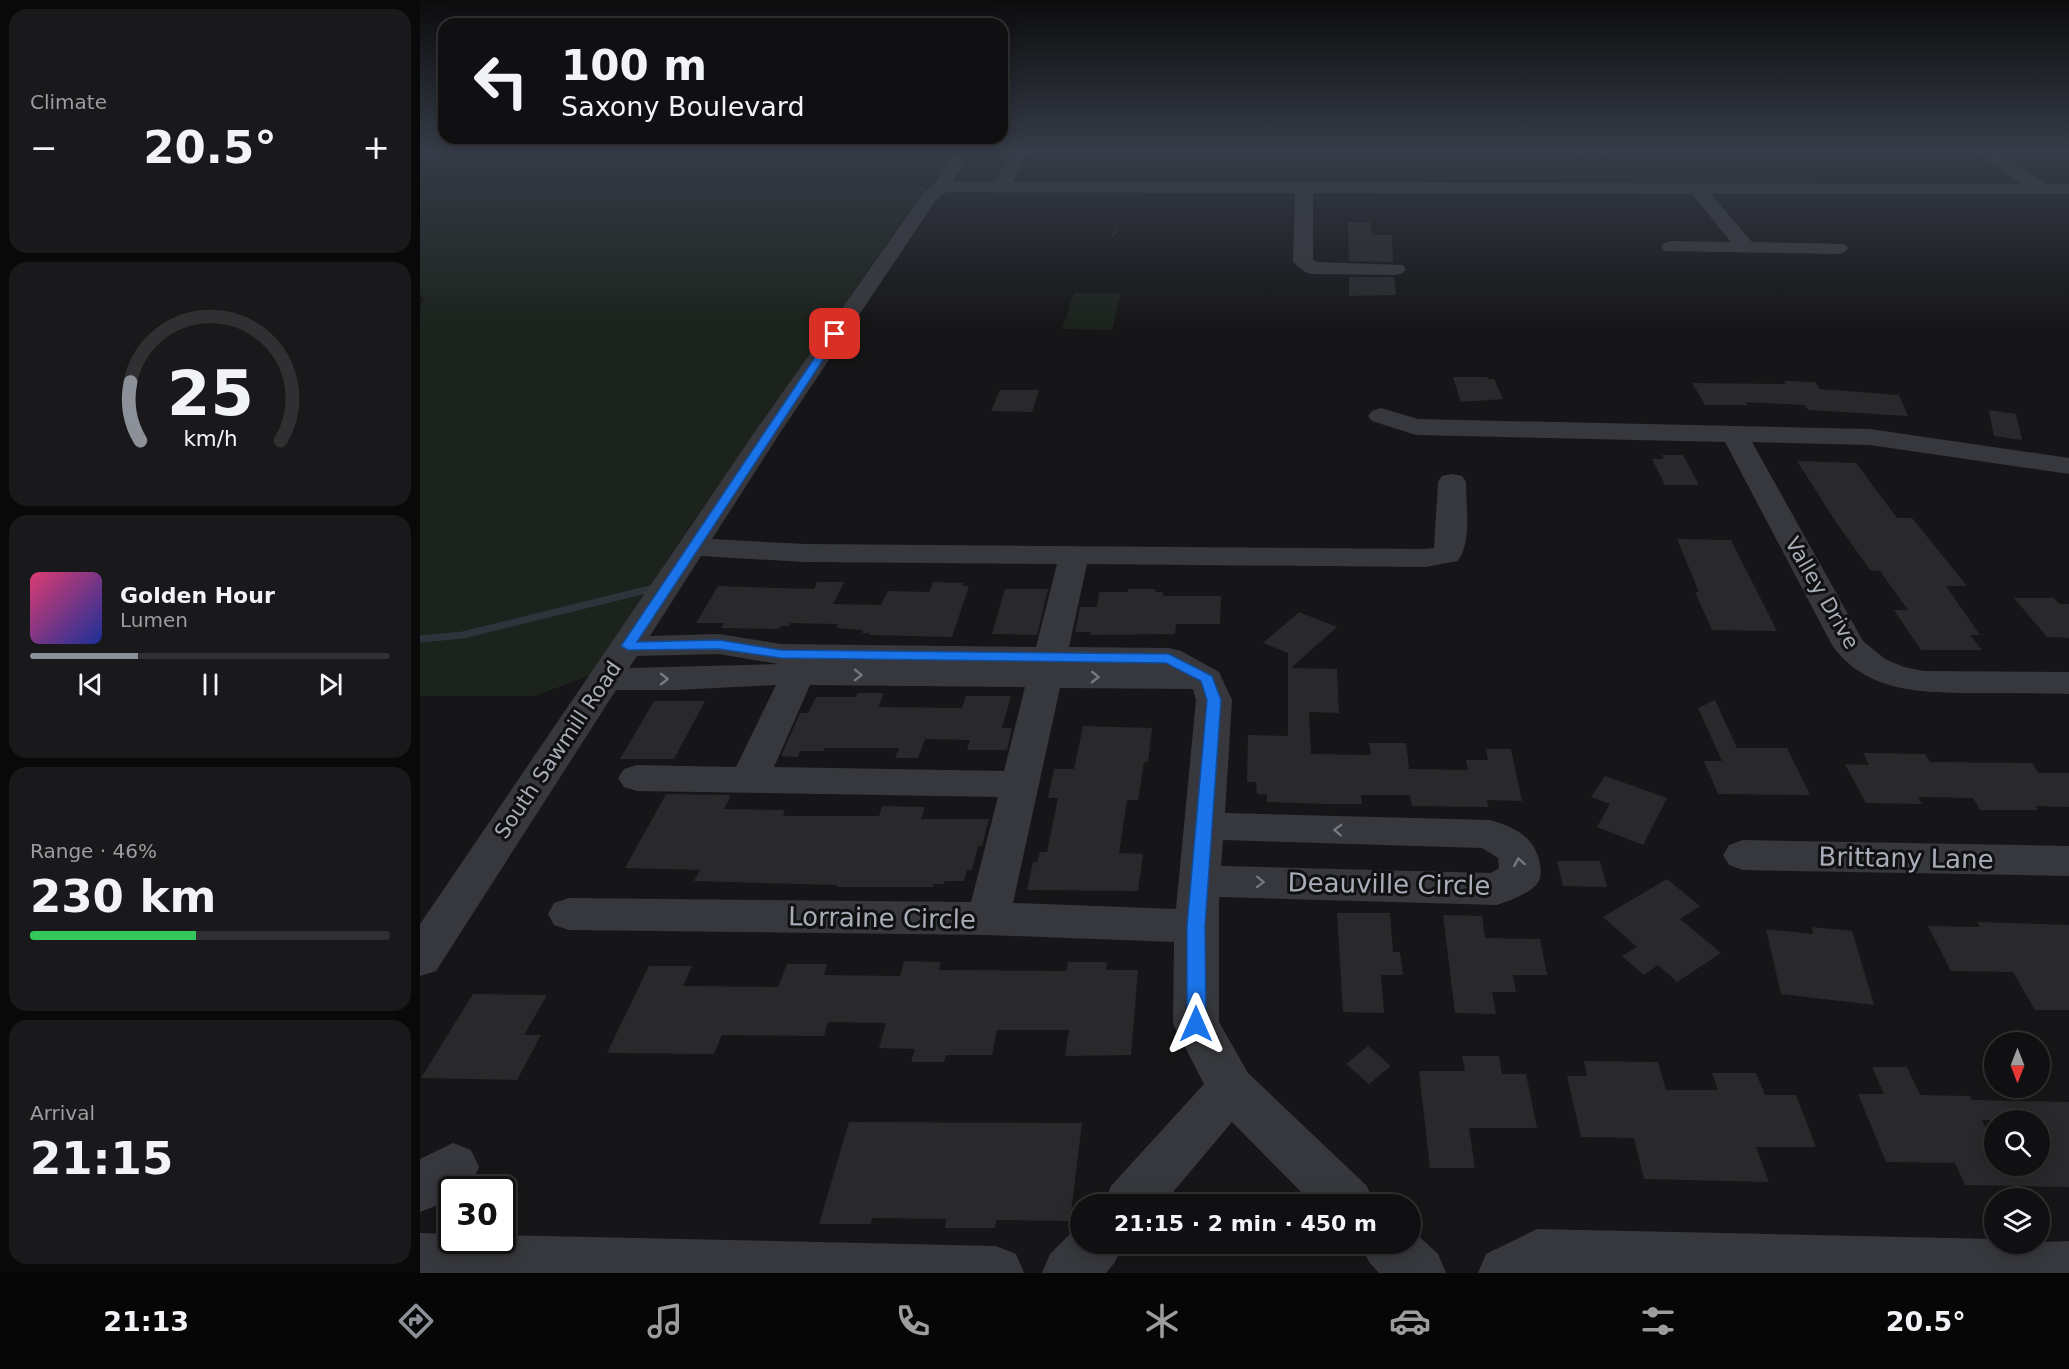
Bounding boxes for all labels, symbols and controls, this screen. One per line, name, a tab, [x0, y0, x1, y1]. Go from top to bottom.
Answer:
text: 100 m	[561, 41, 707, 90]
icon: left	[462, 42, 540, 120]
text: Climate	[30, 90, 107, 114]
text: Saxony Boulevard	[561, 91, 805, 122]
text: 20.5°	[143, 121, 277, 174]
text: −	[30, 128, 58, 167]
text: +	[362, 128, 390, 167]
pin	[809, 308, 860, 359]
icon: arrive	[818, 317, 851, 350]
text: 25	[167, 357, 253, 430]
text: km/h	[183, 426, 237, 451]
street label: Valley Drive	[1780, 533, 1864, 653]
text: Golden Hour	[120, 583, 275, 608]
text: Lumen	[120, 608, 188, 632]
street label: South Sawmill Road	[490, 657, 626, 843]
icon: previous	[74, 668, 107, 701]
icon: pause	[194, 668, 227, 701]
icon: next	[314, 668, 347, 701]
one-way arrow	[854, 669, 863, 681]
one-way arrow	[1091, 671, 1100, 684]
one-way arrow	[659, 673, 668, 685]
one-way arrow	[1333, 824, 1342, 836]
text: Range · 46%	[30, 839, 157, 863]
street label: Brittany Lane	[1818, 841, 1994, 875]
one-way arrow	[1513, 857, 1526, 867]
street label: Deauville Circle	[1287, 867, 1491, 901]
text: 230 km	[30, 870, 216, 923]
one-way arrow	[1255, 876, 1264, 889]
street label: Lorraine Circle	[788, 901, 976, 935]
position arrow	[1164, 992, 1228, 1056]
north arrow	[1984, 1032, 2050, 1098]
map controls	[1984, 1032, 2050, 1254]
text: Arrival	[30, 1101, 95, 1125]
button: search	[1984, 1110, 2050, 1176]
text: 21:15	[30, 1132, 173, 1185]
speed limit sign: 30	[438, 1176, 516, 1254]
button: layers	[1984, 1188, 2050, 1254]
text: 21:15 · 2 min · 450 m	[1114, 1211, 1377, 1236]
icon: directions	[395, 1300, 437, 1342]
icon: music	[644, 1300, 686, 1342]
icon: phone	[892, 1300, 934, 1342]
icon: climate	[1141, 1300, 1183, 1342]
icon: car	[1389, 1300, 1431, 1342]
icon: filters	[1637, 1300, 1679, 1342]
text: 21:13	[103, 1306, 189, 1337]
text: 20.5°	[1886, 1306, 1966, 1337]

